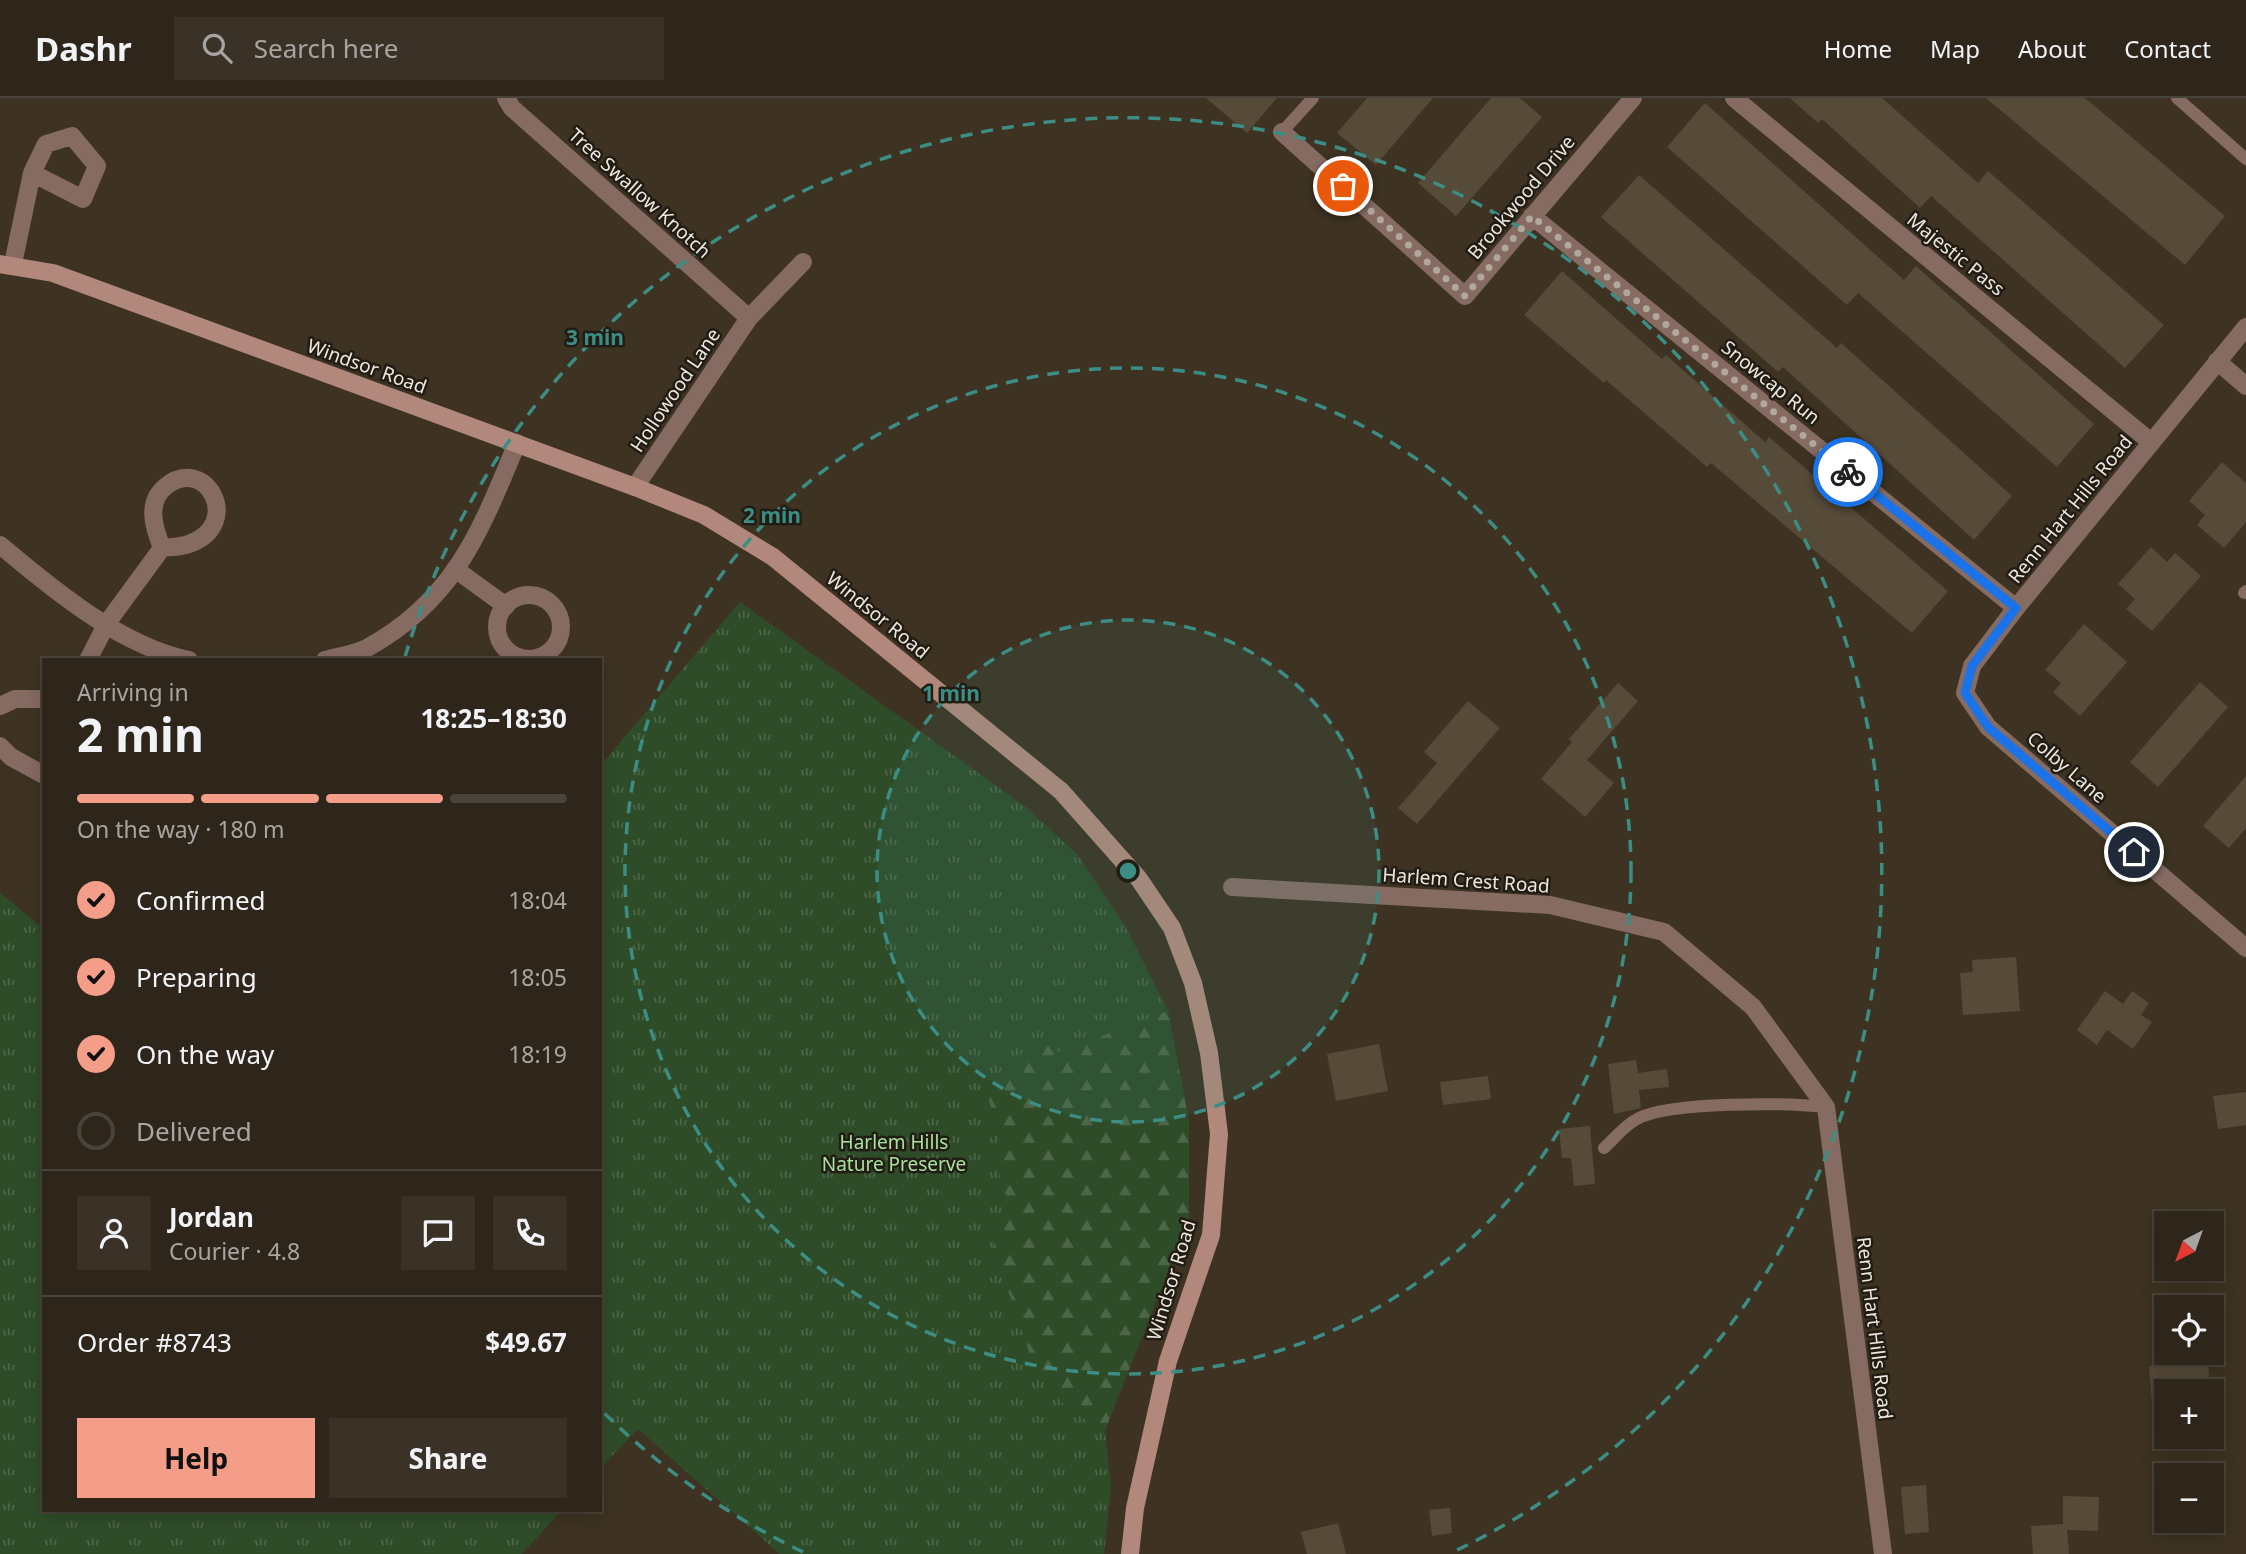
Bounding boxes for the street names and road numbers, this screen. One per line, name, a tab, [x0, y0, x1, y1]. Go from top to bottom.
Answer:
street label: Tree Swallow Knotch	[563, 122, 717, 264]
street label: Brookwood Drive	[1461, 129, 1581, 265]
street label: Majestic Pass	[1902, 207, 2010, 301]
street label: Hollowood Lane	[624, 323, 726, 457]
street label: Windsor Road	[304, 332, 430, 400]
street label: Snowcap Run	[1716, 334, 1826, 430]
street label: Renn Hart Hills Road	[2002, 429, 2138, 589]
street label: Windsor Road	[821, 566, 935, 664]
street label: Colby Lane	[2022, 725, 2112, 809]
street label: Harlem Crest Road	[1381, 861, 1551, 899]
street label: Windsor Road	[1140, 1216, 1202, 1344]
street label: Renn Hart Hills Road	[1851, 1235, 1899, 1421]

